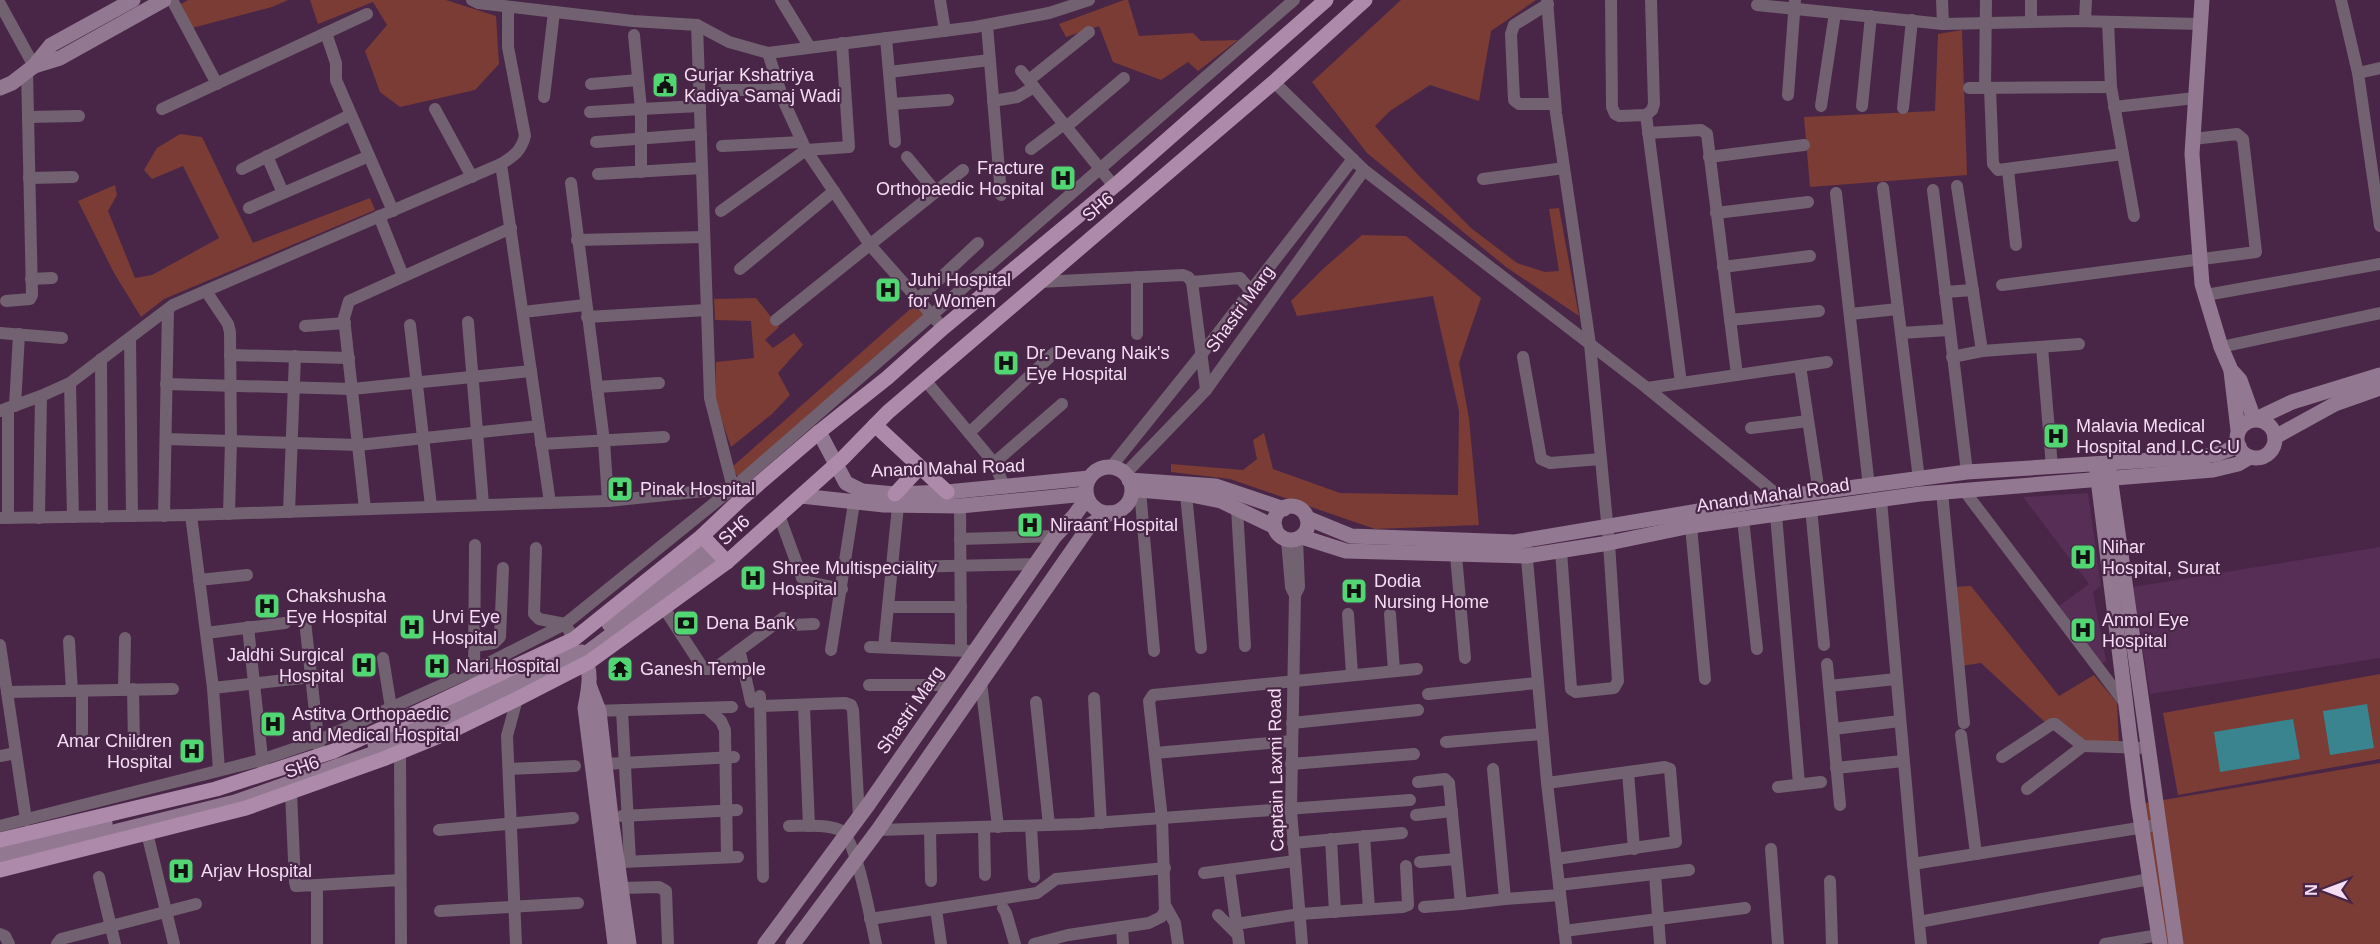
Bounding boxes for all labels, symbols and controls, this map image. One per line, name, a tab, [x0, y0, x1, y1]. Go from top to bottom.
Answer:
place label: Gurjar Kshatriya Kadiya Samaj Wadi	[684, 65, 840, 106]
public building icon: Gurjar Kshatriya Kadiya Samaj Wadi	[650, 70, 680, 100]
place label: Fracture Orthopaedic Hospital	[876, 158, 1044, 199]
hospital icon: Fracture Orthopaedic Hospital	[1048, 163, 1078, 193]
street label: SH6	[1078, 188, 1118, 226]
street label: Shastri Marg	[1202, 262, 1278, 356]
place label: Juhi Hospital for Women	[908, 270, 1011, 311]
hospital icon: Juhi Hospital for Women	[873, 275, 903, 305]
place label: Dr. Devang Naik's Eye Hospital	[1026, 343, 1170, 384]
hospital icon: Dr. Devang Naik's Eye Hospital	[991, 348, 1021, 378]
place label: Malavia Medical Hospital and I.C.C.U	[2076, 416, 2240, 457]
hospital icon: Malavia Medical Hospital and I.C.C.U	[2041, 421, 2071, 451]
street label: Anand Mahal Road	[871, 455, 1025, 481]
hospital icon: Pinak Hospital	[605, 474, 635, 504]
street label: Anand Mahal Road	[1695, 474, 1851, 516]
place label: Pinak Hospital	[640, 479, 755, 499]
hospital icon: Niraant Hospital	[1015, 510, 1045, 540]
street label: SH6	[714, 511, 754, 549]
place label: Niraant Hospital	[1050, 515, 1178, 535]
place label: Nihar Hospital, Surat	[2102, 537, 2220, 578]
hospital icon: Nihar Hospital, Surat	[2068, 542, 2098, 572]
place label: Shree Multispeciality Hospital	[772, 558, 937, 599]
hospital icon: Shree Multispeciality Hospital	[738, 563, 768, 593]
place label: Dodia Nursing Home	[1374, 571, 1489, 612]
hospital icon: Dodia Nursing Home	[1339, 576, 1369, 606]
place label: Chakshusha Eye Hospital	[286, 586, 387, 627]
hospital icon: Chakshusha Eye Hospital	[252, 591, 282, 621]
place label: Urvi Eye Hospital	[432, 607, 500, 648]
bank icon: Dena Bank	[671, 608, 701, 638]
place label: Anmol Eye Hospital	[2102, 610, 2189, 651]
hospital icon: Urvi Eye Hospital	[397, 612, 427, 642]
place label: Dena Bank	[706, 613, 796, 633]
hospital icon: Anmol Eye Hospital	[2068, 615, 2098, 645]
place label: Jaldhi Surgical Hospital	[227, 645, 344, 686]
hospital icon: Jaldhi Surgical Hospital	[349, 650, 379, 680]
hospital icon: Nari Hospital	[422, 651, 452, 681]
temple icon: Ganesh Temple	[605, 654, 635, 684]
place label: Nari Hospital	[456, 656, 559, 676]
place label: Ganesh Temple	[640, 659, 766, 679]
street label: Shastri Marg	[873, 662, 947, 758]
street label: Captain Laxmi Road	[1265, 688, 1287, 852]
place label: Astitva Orthopaedic and Medical Hospital	[292, 704, 459, 745]
hospital icon: Astitva Orthopaedic and Medical Hospital	[258, 709, 288, 739]
place label: Amar Children Hospital	[57, 731, 172, 772]
hospital icon: Amar Children Hospital	[177, 736, 207, 766]
street label: SH6	[282, 752, 322, 782]
hospital icon: Arjav Hospital	[166, 856, 196, 886]
north arrow	[2296, 860, 2356, 920]
place label: Arjav Hospital	[201, 861, 312, 881]
text: N	[2303, 884, 2320, 896]

